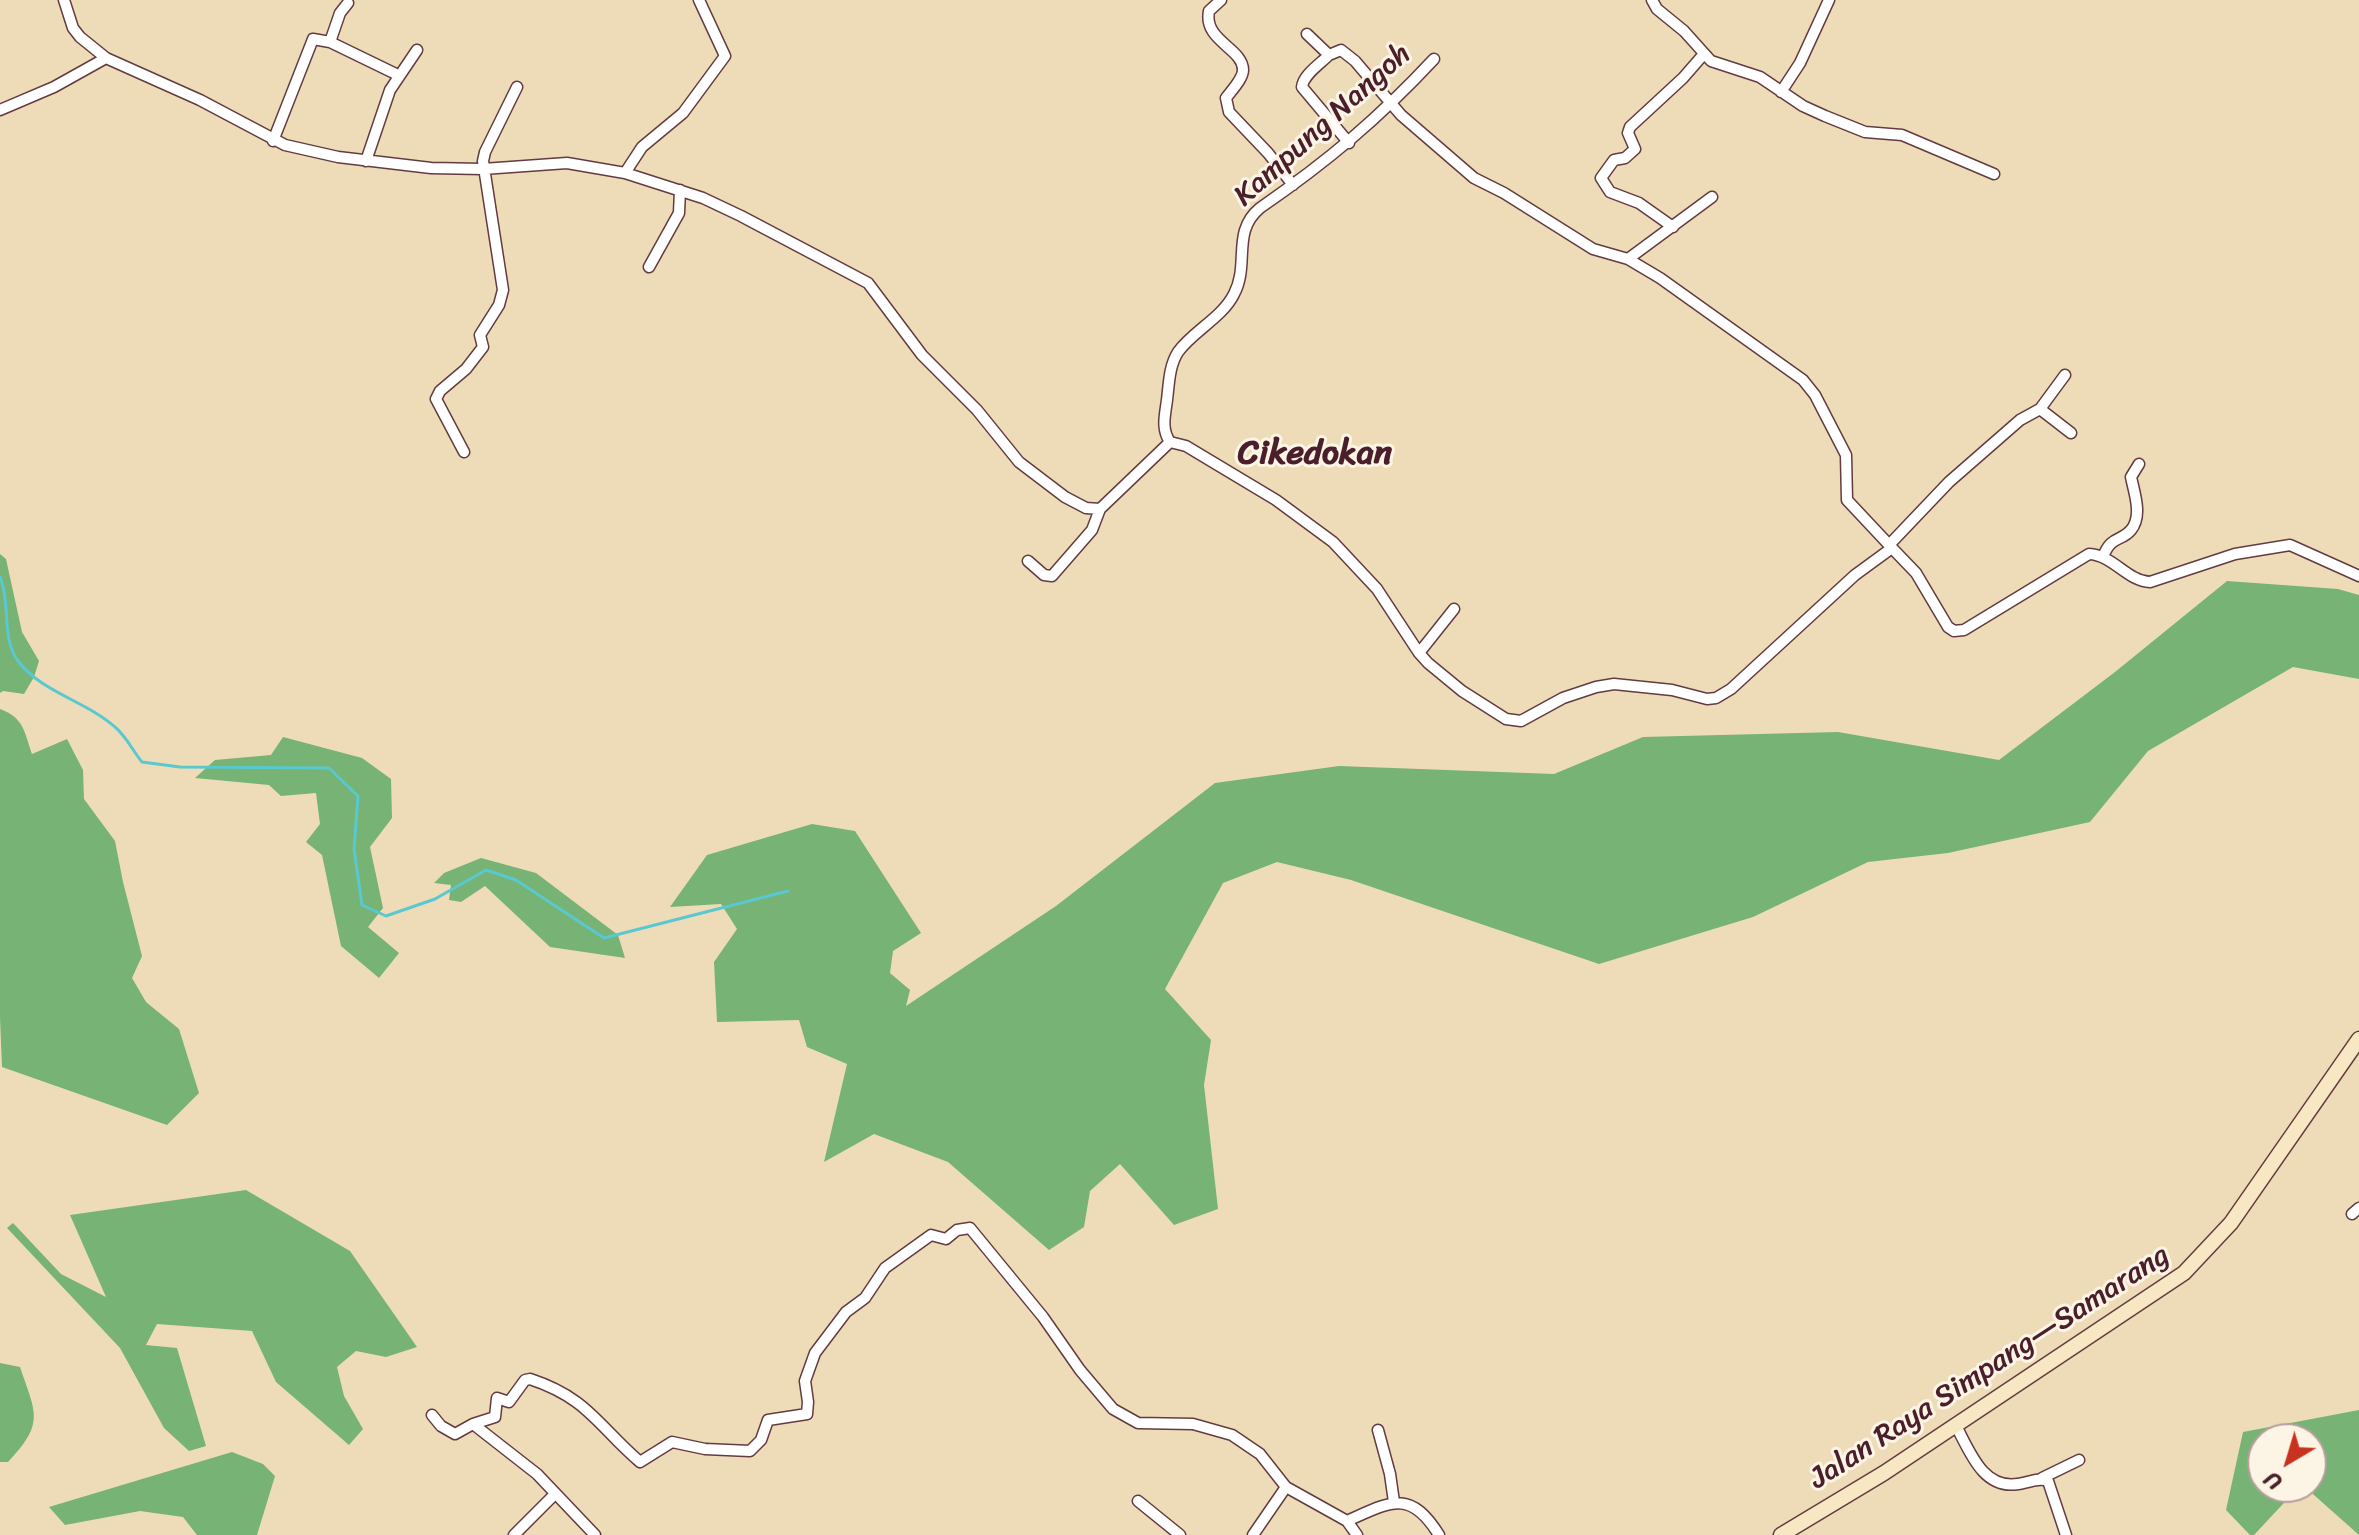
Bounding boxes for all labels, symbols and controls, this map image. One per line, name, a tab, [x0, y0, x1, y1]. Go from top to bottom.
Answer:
street label: Kampung Nangoh	[1227, 37, 1419, 215]
district label: Cikedokan	[1238, 434, 1392, 474]
street label: Jalan Raya Simpang—Samarang	[1803, 1238, 2177, 1498]
north arrow	[2247, 1423, 2327, 1503]
text: U	[2255, 1461, 2291, 1501]

